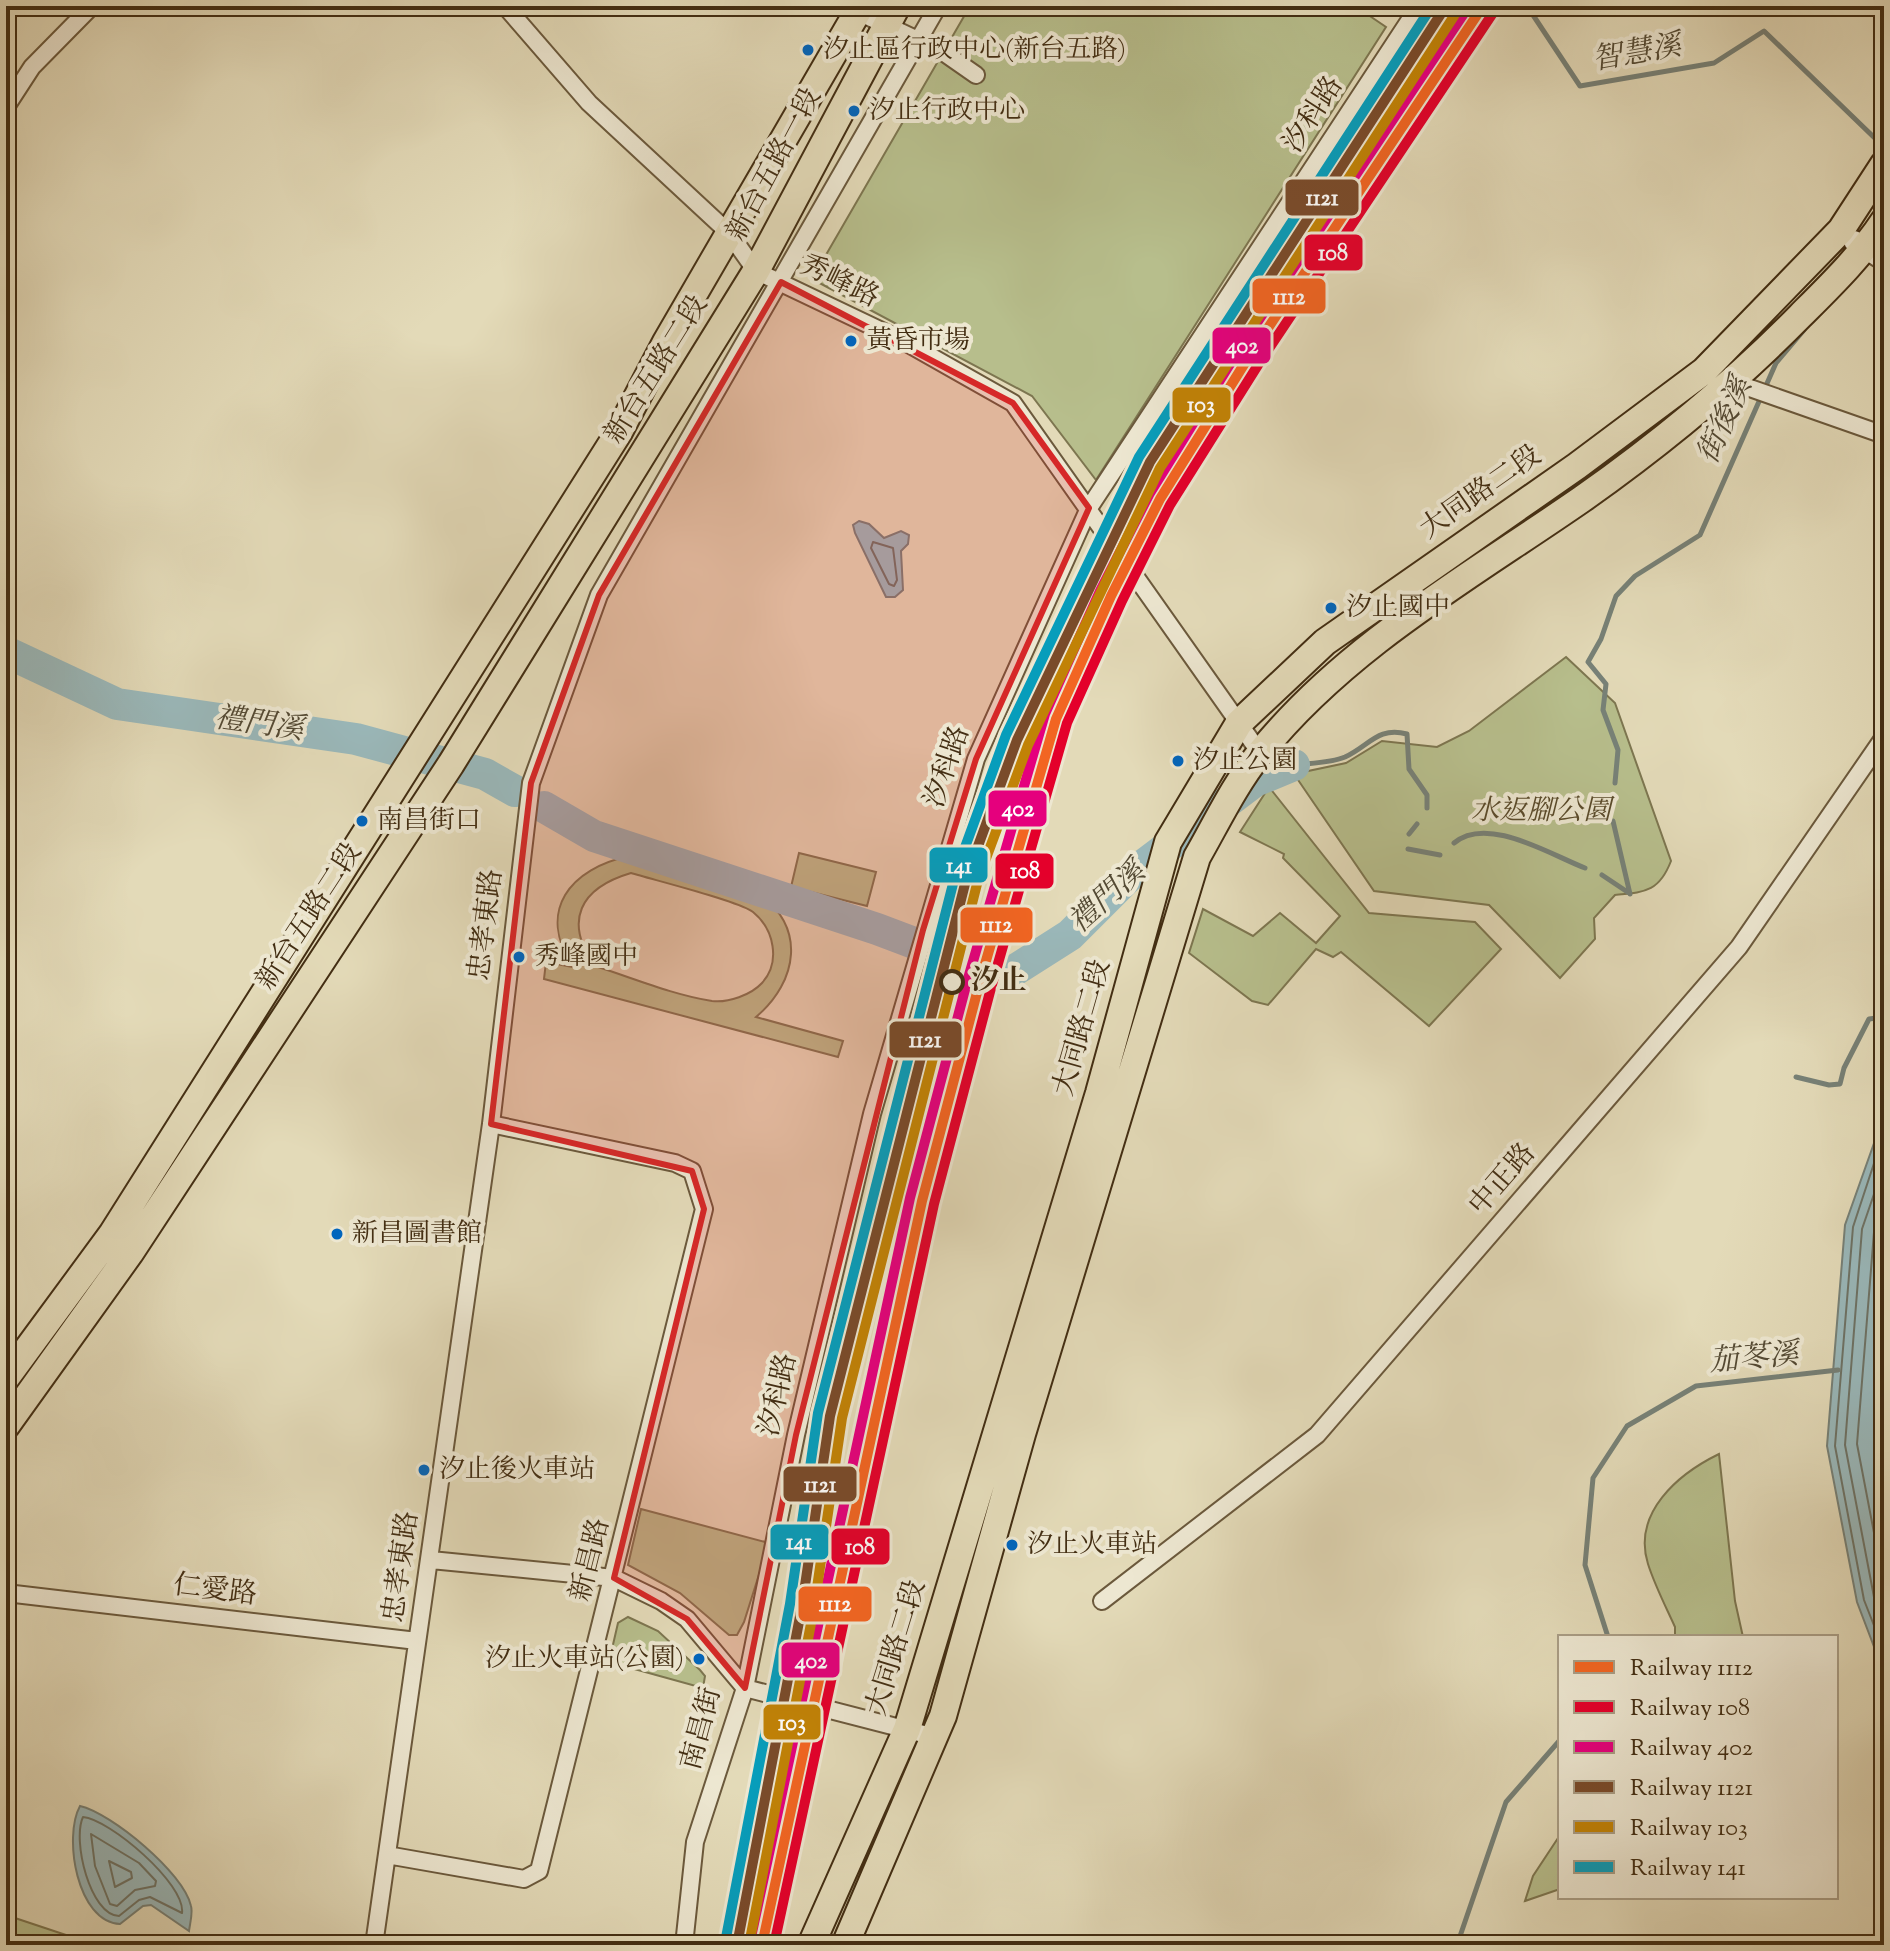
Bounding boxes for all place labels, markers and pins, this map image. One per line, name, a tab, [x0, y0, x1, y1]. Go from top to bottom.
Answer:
place label: 汐止區行政中心(新台五路)	[823, 32, 1126, 69]
marker: 汐止區行政中心(新台五路)	[800, 42, 816, 58]
place label: 汐止行政中心	[869, 93, 1025, 130]
marker: 汐止行政中心	[846, 103, 862, 119]
place label: 黃昏市場	[866, 323, 970, 360]
marker: 黃昏市場	[843, 333, 859, 349]
place label: 汐止國中	[1346, 590, 1450, 627]
marker: 汐止國中	[1323, 600, 1339, 616]
place label: 汐止公園	[1193, 743, 1297, 780]
marker: 汐止公園	[1170, 753, 1186, 769]
place label: 南昌街口	[377, 803, 481, 840]
marker: 南昌街口	[354, 813, 370, 829]
place label: 秀峰國中	[534, 939, 638, 976]
marker: 秀峰國中	[511, 949, 527, 965]
place label: 汐止	[971, 962, 1027, 1002]
marker: 汐止	[940, 970, 964, 994]
place label: 新昌圖書館	[352, 1216, 482, 1253]
marker: 新昌圖書館	[329, 1226, 345, 1242]
place label: 汐止後火車站	[439, 1452, 595, 1489]
marker: 汐止後火車站	[416, 1462, 432, 1478]
place label: 汐止火車站	[1027, 1527, 1157, 1564]
marker: 汐止火車站	[1004, 1537, 1020, 1553]
place label: 汐止火車站(公園)	[485, 1641, 684, 1678]
marker: 汐止火車站(公園)	[691, 1651, 707, 1667]

